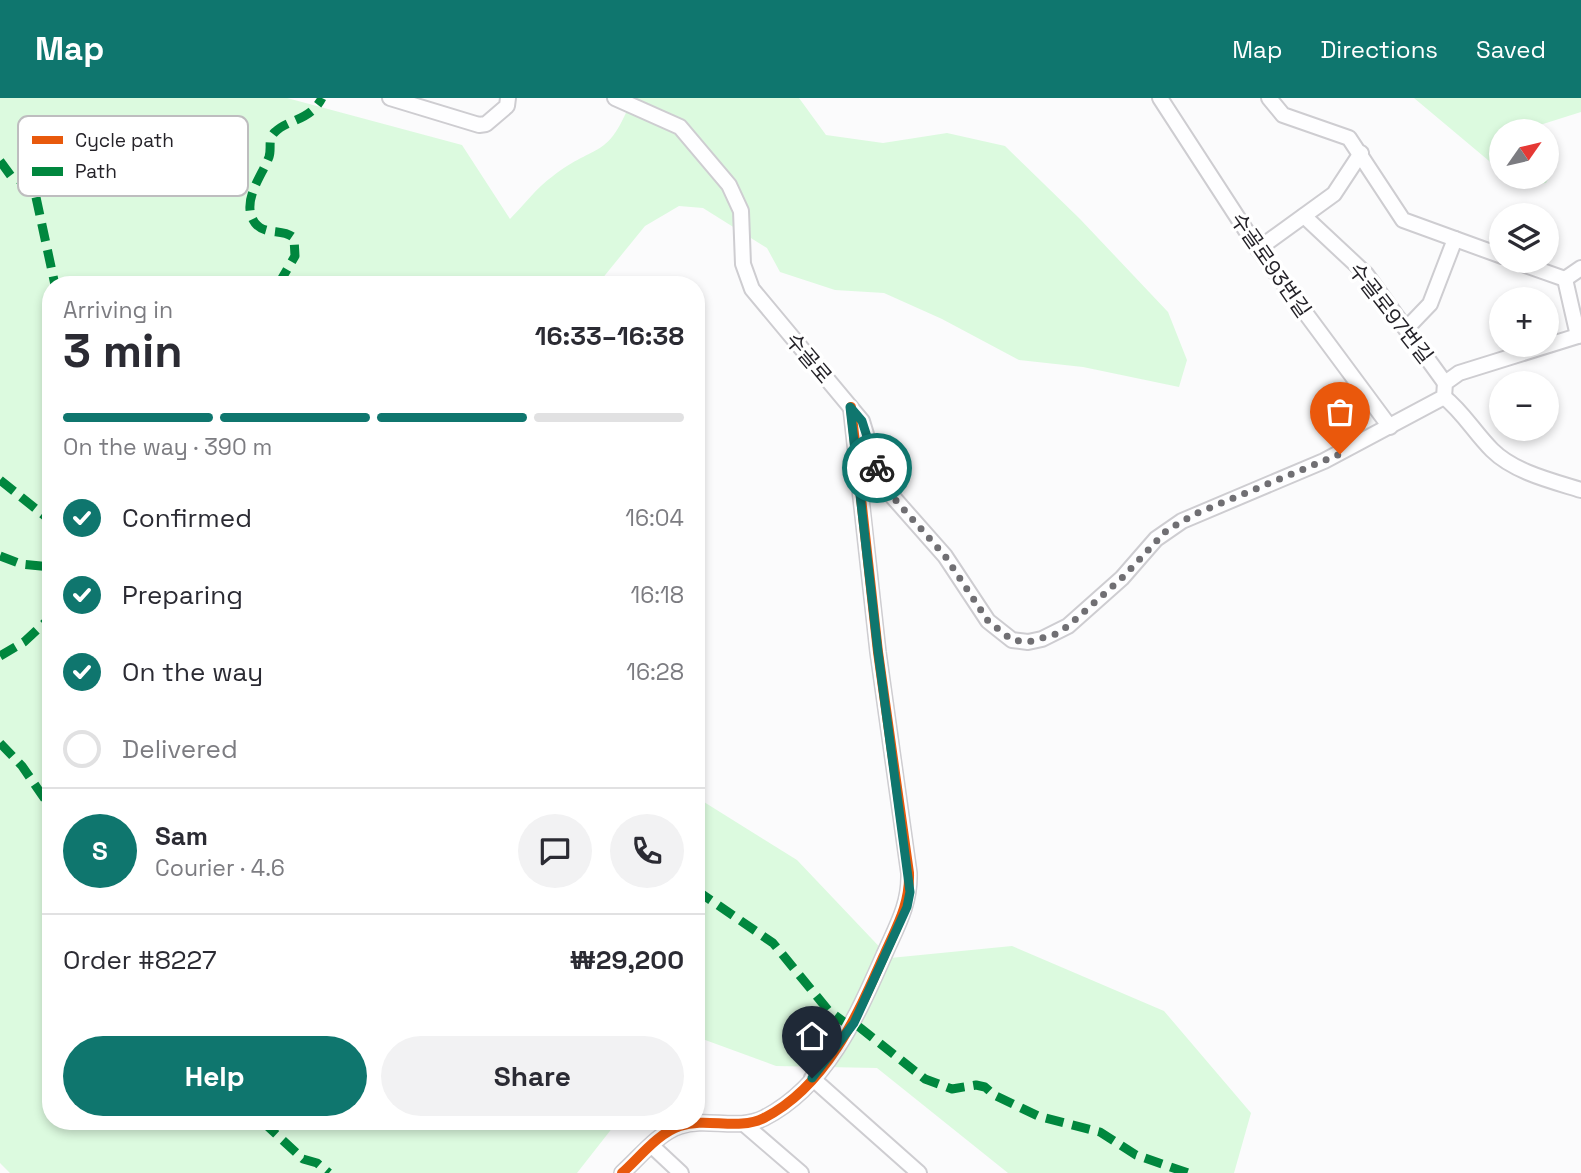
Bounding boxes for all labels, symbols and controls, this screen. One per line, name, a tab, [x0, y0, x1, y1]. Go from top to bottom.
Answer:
text: Map	[35, 28, 104, 70]
text: Map	[1232, 34, 1282, 65]
text: Directions	[1320, 34, 1438, 65]
text: Saved	[1476, 34, 1546, 65]
legend	[18, 116, 248, 196]
north arrow	[1489, 119, 1559, 189]
map controls	[1489, 119, 1559, 441]
text: Cycle path	[75, 128, 174, 153]
text: Path	[75, 159, 117, 184]
button: layers	[1489, 203, 1559, 273]
street label: 수골로93번길	[1225, 207, 1317, 323]
street label: 수골로97번길	[1343, 257, 1439, 369]
button: +	[1489, 287, 1559, 357]
text: Arriving in	[63, 295, 173, 325]
text: 16:33–16:38	[535, 319, 684, 353]
text: 3 min	[63, 322, 183, 380]
street label: 수골로	[780, 327, 838, 389]
button: −	[1489, 371, 1559, 441]
pin	[1310, 382, 1370, 454]
icon: bag	[1321, 393, 1359, 431]
text: On the way · 390 m	[63, 432, 272, 462]
courier	[842, 433, 912, 503]
icon: bike	[858, 449, 896, 487]
icon: check	[63, 499, 101, 537]
text: Confirmed	[122, 501, 252, 535]
text: 16:04	[625, 503, 684, 533]
icon: check	[63, 576, 101, 614]
text: Preparing	[122, 578, 243, 612]
text: 16:18	[631, 580, 684, 610]
icon: check	[63, 653, 101, 691]
text: On the way	[122, 655, 263, 689]
text: 16:28	[626, 657, 684, 687]
text: Delivered	[122, 732, 238, 766]
button: chat	[518, 814, 592, 888]
button: phone	[610, 814, 684, 888]
text: Sam	[155, 819, 208, 853]
text: S	[92, 834, 108, 868]
text: Courier · 4.6	[155, 853, 285, 883]
text: Order #8227	[63, 943, 217, 977]
text: ₩29,200	[570, 943, 684, 977]
pin	[782, 1006, 842, 1078]
icon: home	[793, 1017, 831, 1055]
button: Help	[63, 1036, 367, 1116]
button: Share	[381, 1036, 684, 1116]

